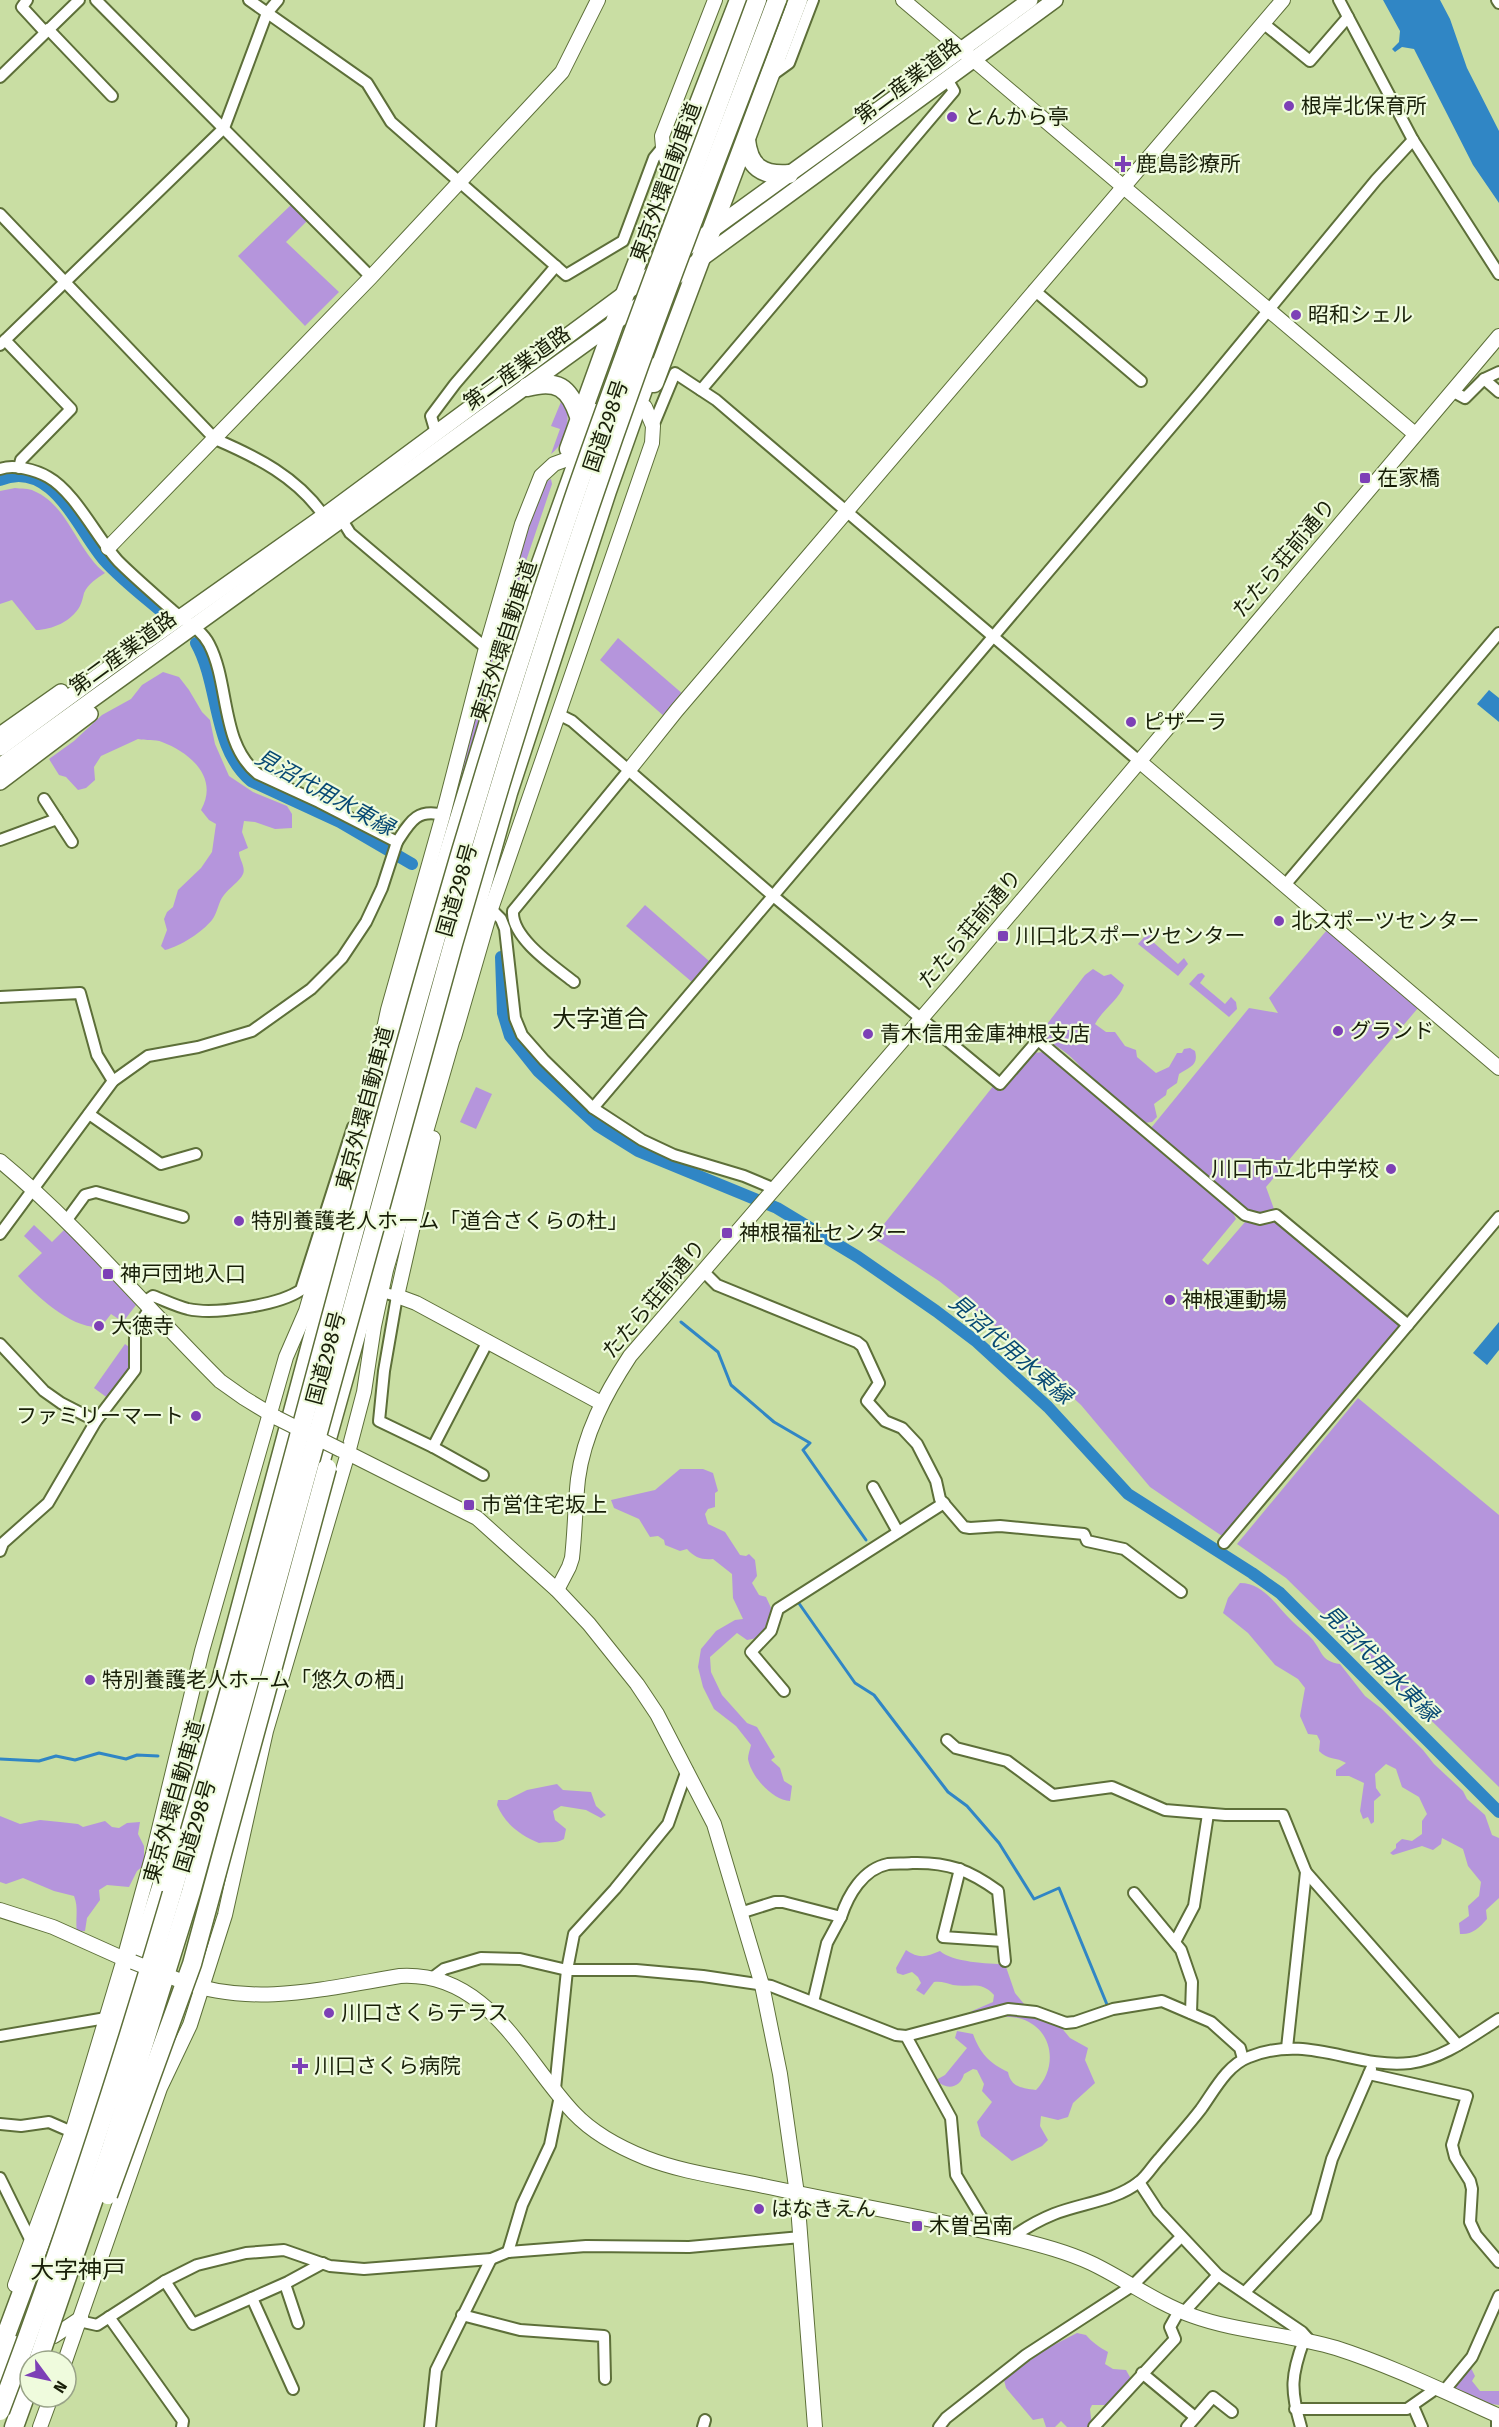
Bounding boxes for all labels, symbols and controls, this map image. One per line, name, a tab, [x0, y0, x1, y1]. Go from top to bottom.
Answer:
street label: 第二産業道路	[850, 33, 966, 129]
place label: 根岸北保育所	[1301, 93, 1427, 119]
street label: 東京外環自動車道	[625, 99, 707, 265]
marker: 根岸北保育所	[1282, 99, 1296, 113]
place label: とんから亭	[964, 104, 1069, 130]
marker: とんから亭	[945, 110, 959, 124]
place label: 鹿島診療所	[1136, 151, 1241, 177]
marker: 鹿島診療所	[1114, 155, 1132, 173]
place label: 昭和シェル	[1308, 302, 1413, 328]
marker: 昭和シェル	[1289, 308, 1303, 322]
street label: 第二産業道路	[458, 320, 576, 416]
street label: 国道298号	[578, 376, 634, 476]
place label: 在家橋	[1377, 465, 1440, 491]
marker: 在家橋	[1358, 471, 1372, 485]
street label: たたら荘前通り	[1227, 493, 1341, 623]
street label: 東京外環自動車道	[466, 557, 542, 725]
street label: 第二産業道路	[64, 605, 182, 701]
place label: ピザーラ	[1143, 709, 1227, 735]
marker: ピザーラ	[1124, 715, 1138, 729]
water label: 見沼代用水東縁	[251, 743, 401, 843]
street label: 国道298号	[431, 840, 483, 940]
street label: たたら荘前通り	[913, 864, 1027, 994]
place label: 北スポーツセンター	[1291, 908, 1480, 934]
marker: 北スポーツセンター	[1272, 914, 1286, 928]
place label: 川口北スポーツセンター	[1015, 923, 1246, 949]
marker: 川口北スポーツセンター	[996, 929, 1010, 943]
district label: 大字道合	[552, 1005, 648, 1033]
place label: グランド	[1350, 1018, 1434, 1044]
place label: 青木信用金庫神根支店	[880, 1021, 1090, 1047]
street label: 東京外環自動車道	[331, 1023, 399, 1193]
marker: グランド	[1331, 1024, 1345, 1038]
marker: 青木信用金庫神根支店	[861, 1027, 875, 1041]
place label: 川口市立北中学校	[1211, 1156, 1379, 1182]
marker: 川口市立北中学校	[1384, 1162, 1398, 1176]
place label: 特別養護老人ホーム「道合さくらの杜」	[251, 1208, 628, 1234]
marker: 特別養護老人ホーム「道合さくらの杜」	[232, 1214, 246, 1228]
place label: 神根福祉センター	[739, 1220, 907, 1246]
marker: 神根福祉センター	[720, 1226, 734, 1240]
street label: たたら荘前通り	[597, 1234, 711, 1364]
place label: 神戸団地入口	[120, 1261, 246, 1287]
marker: 神戸団地入口	[101, 1267, 115, 1281]
place label: 神根運動場	[1182, 1287, 1287, 1313]
water label: 見沼代用水東縁	[944, 1289, 1080, 1412]
marker: 神根運動場	[1163, 1293, 1177, 1307]
street label: 国道298号	[301, 1308, 351, 1408]
place label: 大徳寺	[111, 1313, 174, 1339]
marker: 大徳寺	[92, 1319, 106, 1333]
place label: ファミリーマート	[16, 1403, 184, 1429]
marker: ファミリーマート	[189, 1409, 203, 1423]
place label: 市営住宅坂上	[481, 1492, 607, 1518]
marker: 市営住宅坂上	[462, 1498, 476, 1512]
water label: 見沼代用水東縁	[1316, 1599, 1446, 1729]
place label: 特別養護老人ホーム「悠久の栖」	[102, 1667, 416, 1693]
marker: 特別養護老人ホーム「悠久の栖」	[83, 1673, 97, 1687]
street label: 東京外環自動車道	[138, 1718, 210, 1886]
street label: 国道298号	[169, 1776, 221, 1876]
place label: 川口さくらテラス	[341, 2000, 509, 2026]
marker: 川口さくらテラス	[322, 2006, 336, 2020]
place label: 川口さくら病院	[314, 2053, 461, 2079]
marker: 川口さくら病院	[291, 2057, 309, 2075]
place label: はなきえん	[771, 2196, 876, 2222]
marker: はなきえん	[752, 2202, 766, 2216]
place label: 木曽呂南	[929, 2213, 1013, 2239]
marker: 木曽呂南	[910, 2219, 924, 2233]
district label: 大字神戸	[30, 2256, 126, 2284]
north arrow	[18, 2349, 78, 2409]
text: N	[49, 2377, 71, 2397]

